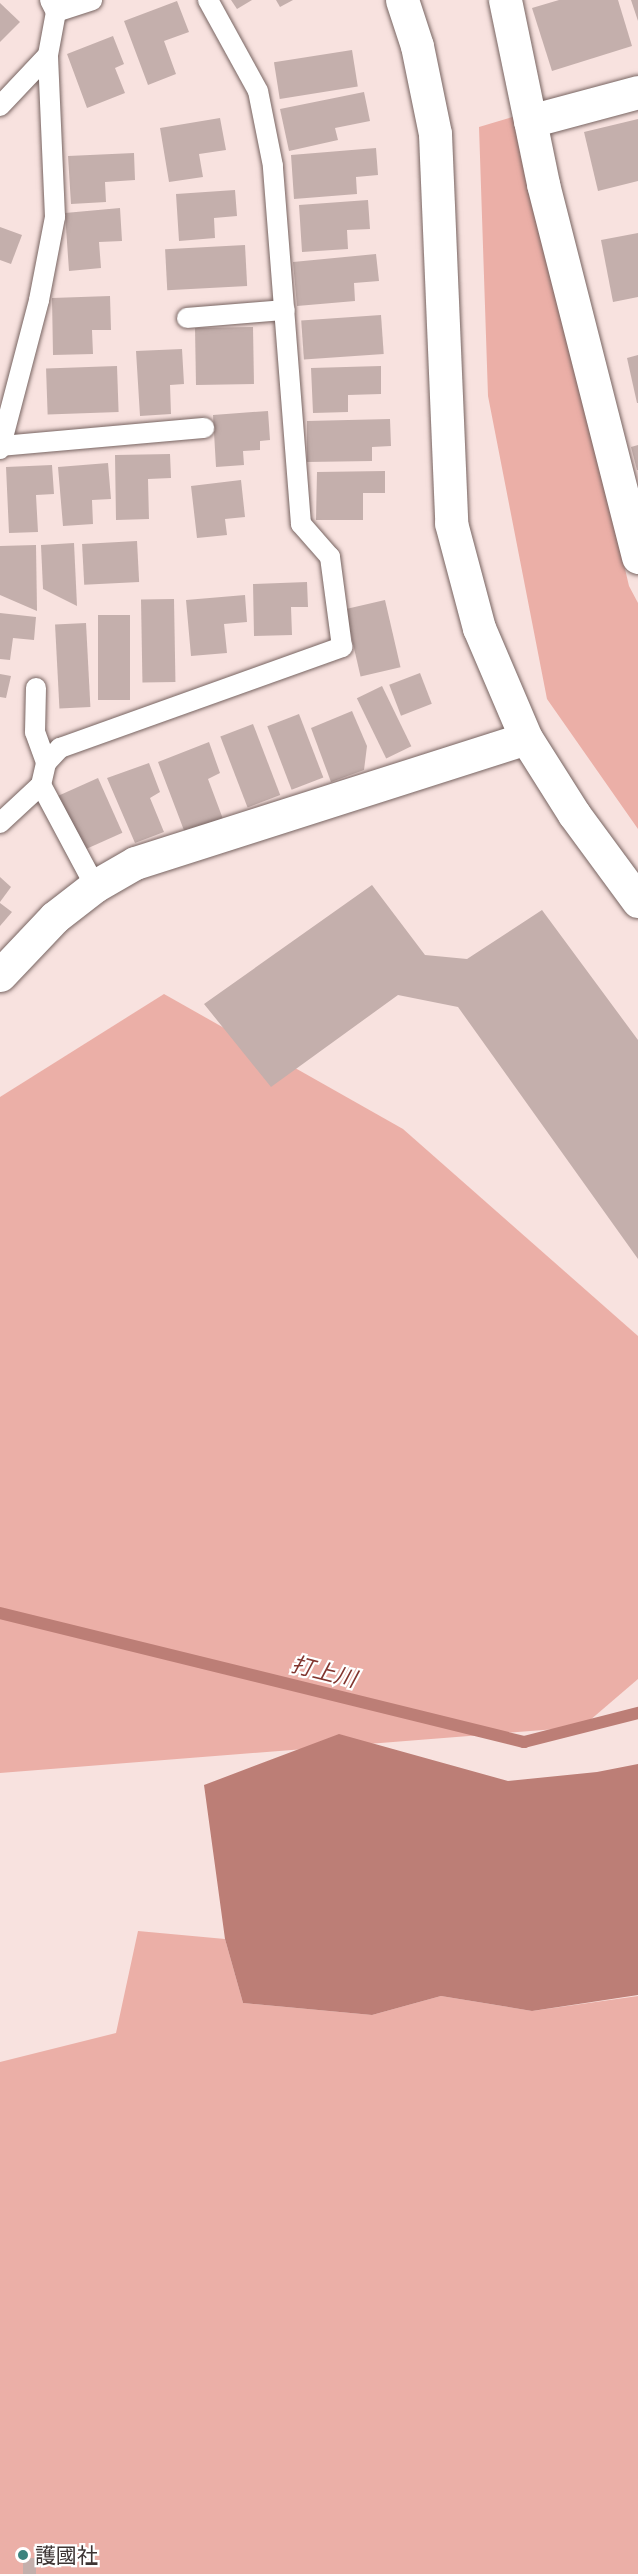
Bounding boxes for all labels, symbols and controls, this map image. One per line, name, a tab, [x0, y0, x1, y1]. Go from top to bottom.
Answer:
water label: 打上川	[289, 1650, 359, 1692]
place label: 護國社	[35, 2542, 98, 2568]
marker: 護國社	[16, 2548, 30, 2562]

